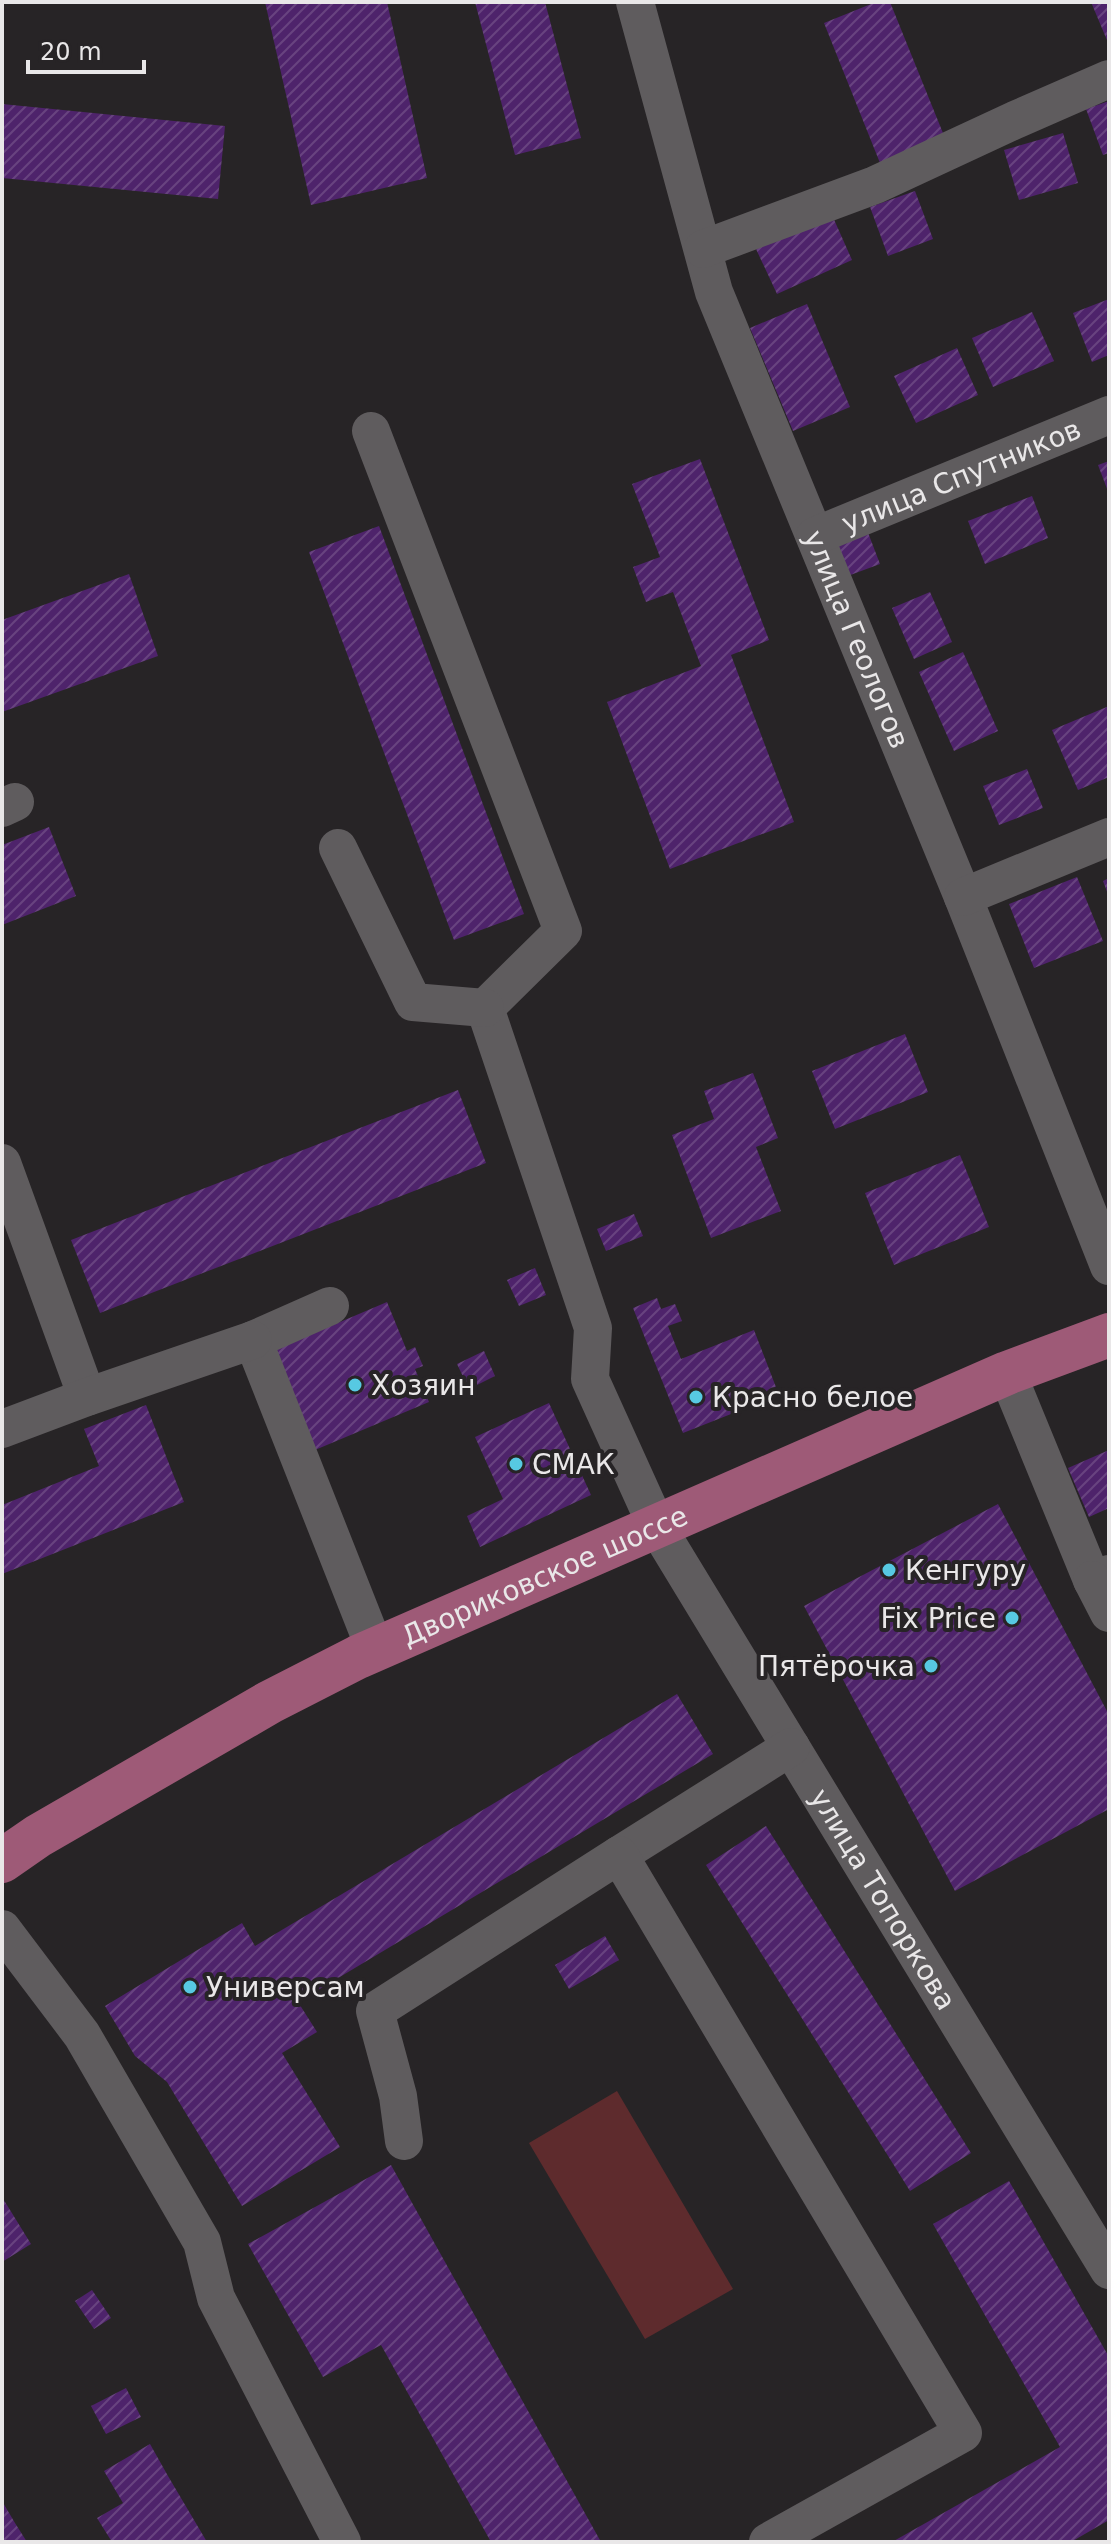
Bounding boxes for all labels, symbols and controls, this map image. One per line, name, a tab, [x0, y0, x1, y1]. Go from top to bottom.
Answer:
scale bar	[28, 24, 144, 74]
text: 20 m	[40, 38, 102, 66]
street label: улица Спутников	[837, 412, 1086, 540]
street label: улица Геологов	[797, 525, 916, 753]
place label: Хозяин	[371, 1369, 476, 1402]
marker: Хозяин	[346, 1376, 364, 1394]
place label: Красно белое	[712, 1381, 913, 1414]
marker: Красно белое	[687, 1388, 705, 1406]
place label: СМАК	[532, 1448, 615, 1481]
marker: СМАК	[507, 1455, 525, 1473]
street label: Двориковское шоссе	[397, 1499, 692, 1653]
place label: Кенгуру	[905, 1554, 1026, 1587]
marker: Кенгуру	[880, 1561, 898, 1579]
place label: Fix Price	[880, 1602, 996, 1635]
marker: Fix Price	[1003, 1609, 1021, 1627]
place label: Пятёрочка	[758, 1650, 915, 1683]
marker: Пятёрочка	[922, 1657, 940, 1675]
street label: улица Топоркова	[803, 1783, 963, 2016]
place label: Универсам	[206, 1971, 365, 2004]
marker: Универсам	[181, 1978, 199, 1996]

